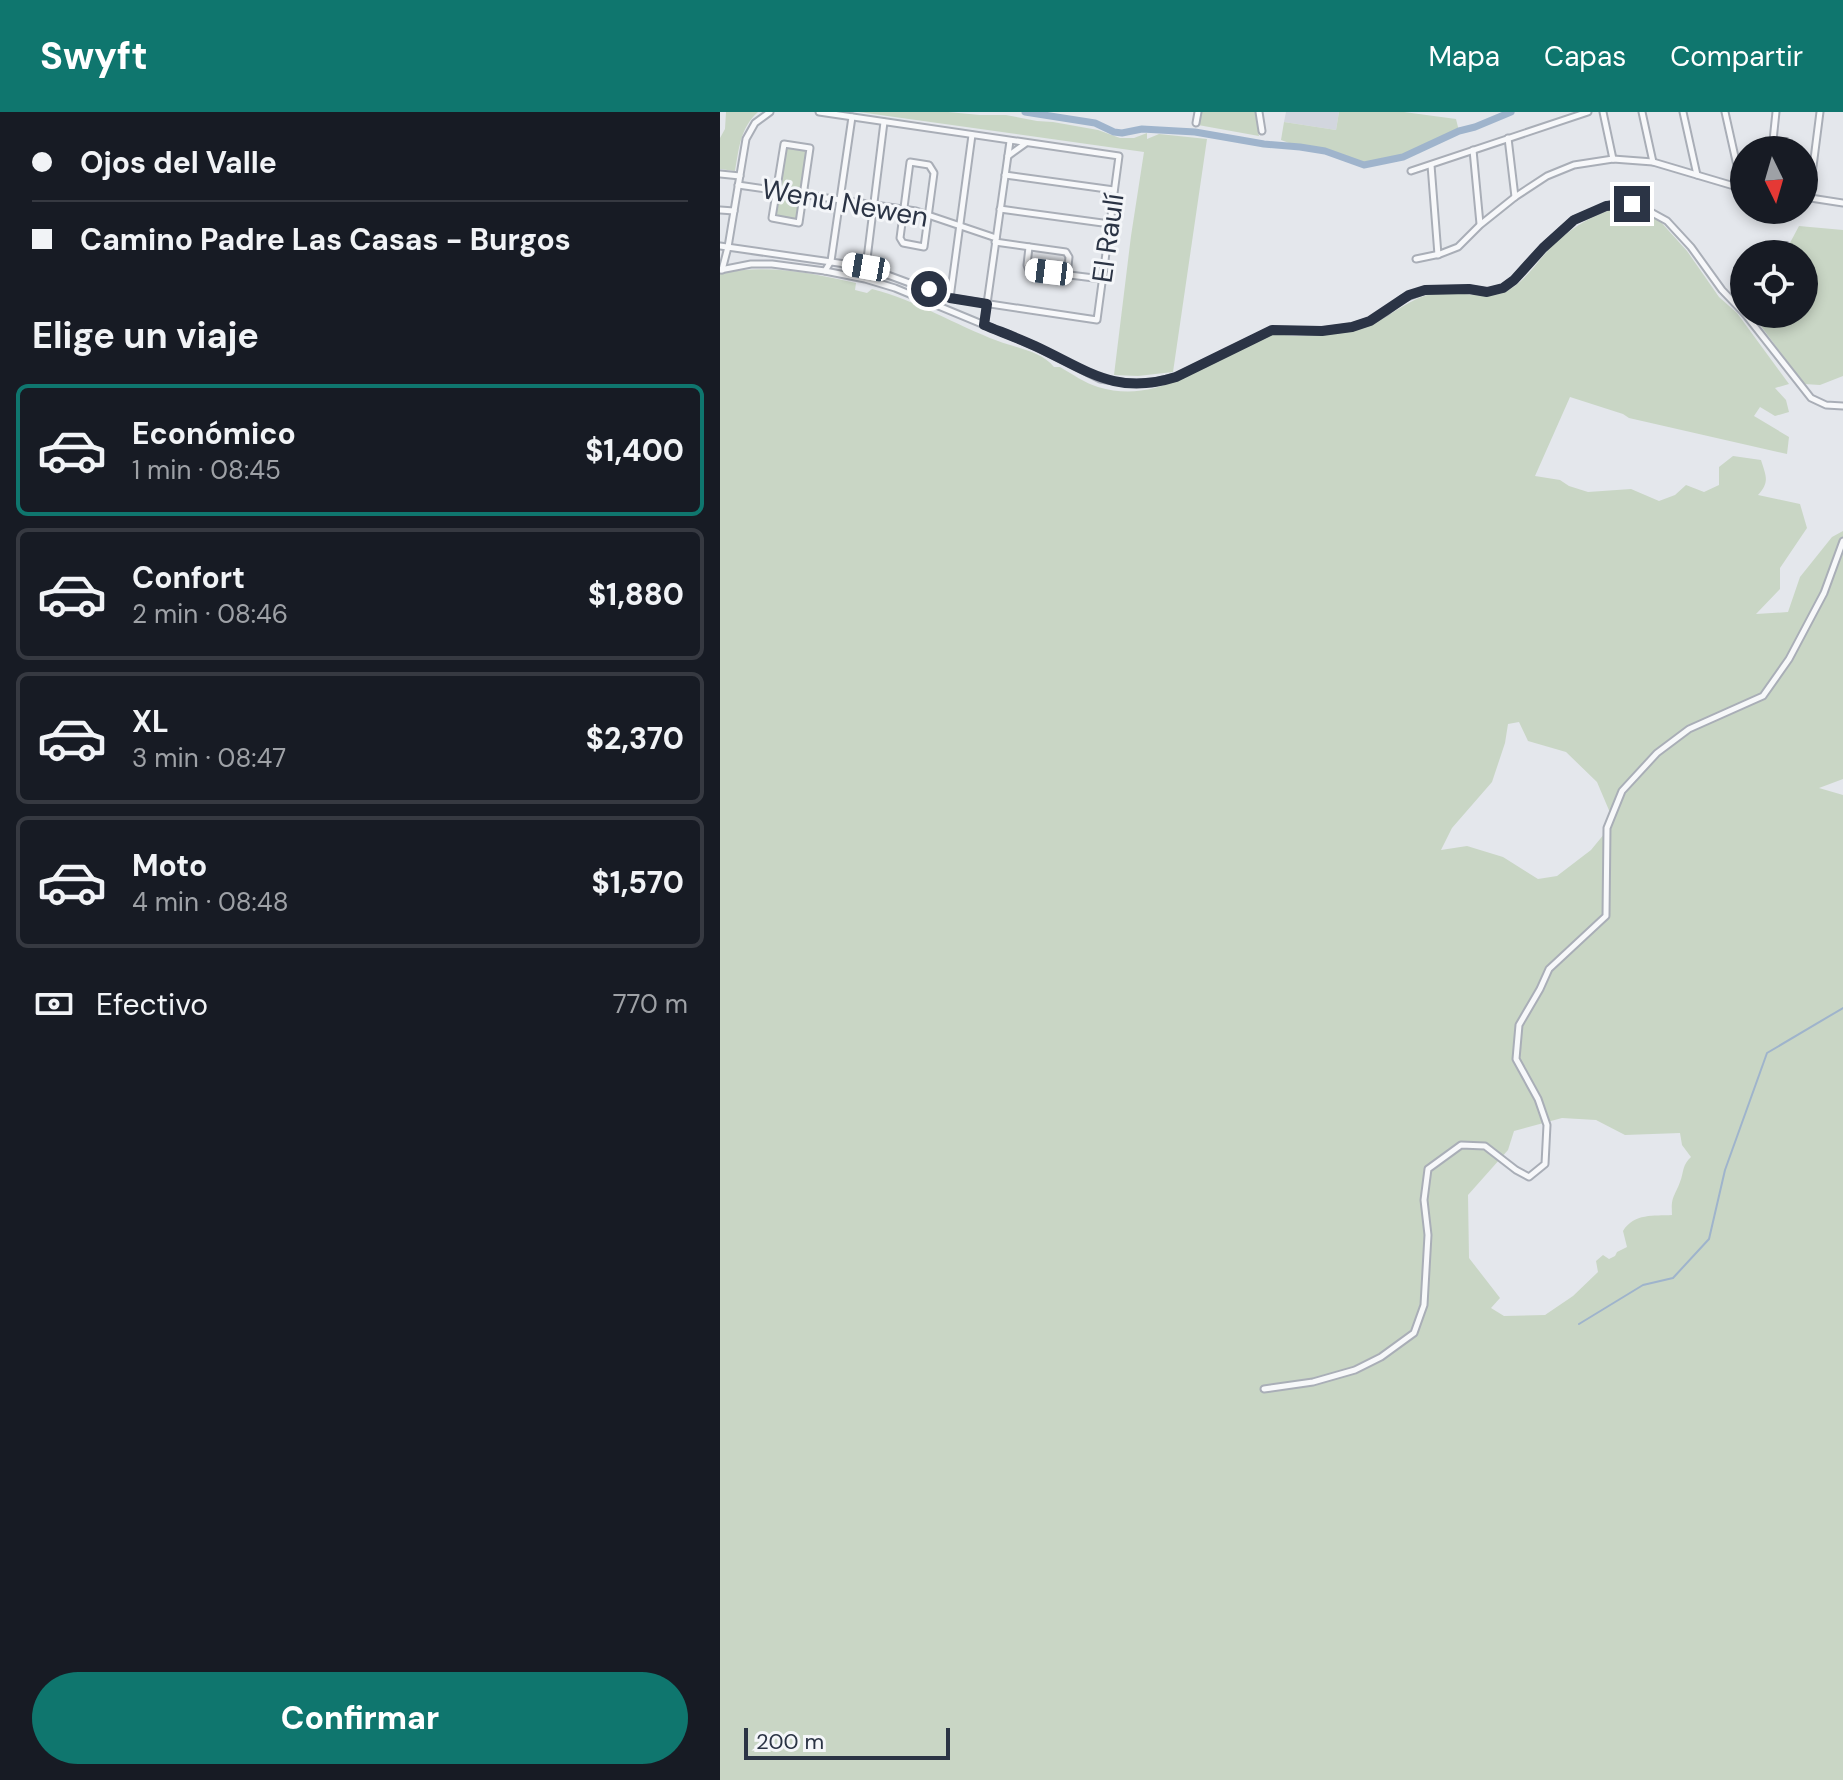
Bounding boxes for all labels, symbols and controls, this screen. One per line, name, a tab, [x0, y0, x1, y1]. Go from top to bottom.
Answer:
text: Swyft	[40, 31, 148, 81]
text: Mapa	[1429, 38, 1500, 75]
text: Capas	[1544, 38, 1626, 75]
text: Compartir	[1670, 38, 1803, 75]
north arrow	[1730, 136, 1818, 224]
map controls	[1730, 136, 1818, 328]
text: Ojos del Valle	[80, 143, 277, 182]
street label: Wenu Newen	[759, 170, 931, 236]
route end	[1614, 186, 1650, 222]
street label: El Raulí	[1083, 190, 1133, 285]
text: Camino Padre Las Casas - Burgos	[80, 220, 571, 259]
button: locate	[1730, 240, 1818, 328]
car	[840, 251, 892, 283]
car	[1024, 257, 1074, 287]
route start	[911, 271, 947, 307]
text: Elige un viaje	[32, 312, 259, 359]
icon: car	[36, 414, 108, 486]
text: Económico	[132, 414, 296, 453]
text: $1,400	[585, 431, 684, 470]
text: 1 min · 08:45	[132, 453, 281, 487]
icon: car	[36, 558, 108, 630]
text: Confort	[132, 558, 245, 597]
text: $1,880	[588, 575, 684, 614]
text: 2 min · 08:46	[132, 597, 288, 631]
icon: car	[36, 702, 108, 774]
text: XL	[132, 702, 169, 741]
text: $2,370	[586, 719, 684, 758]
text: 3 min · 08:47	[132, 741, 286, 775]
icon: car	[36, 846, 108, 918]
text: Moto	[132, 846, 207, 885]
text: $1,570	[592, 863, 684, 902]
text: 4 min · 08:48	[132, 885, 288, 919]
icon: cash	[32, 982, 76, 1026]
text: Efectivo	[96, 985, 208, 1024]
text: 770 m	[613, 987, 688, 1021]
button: Confirmar	[32, 1672, 688, 1764]
scale bar	[744, 1724, 950, 1760]
text: 200 m	[756, 1727, 824, 1756]

